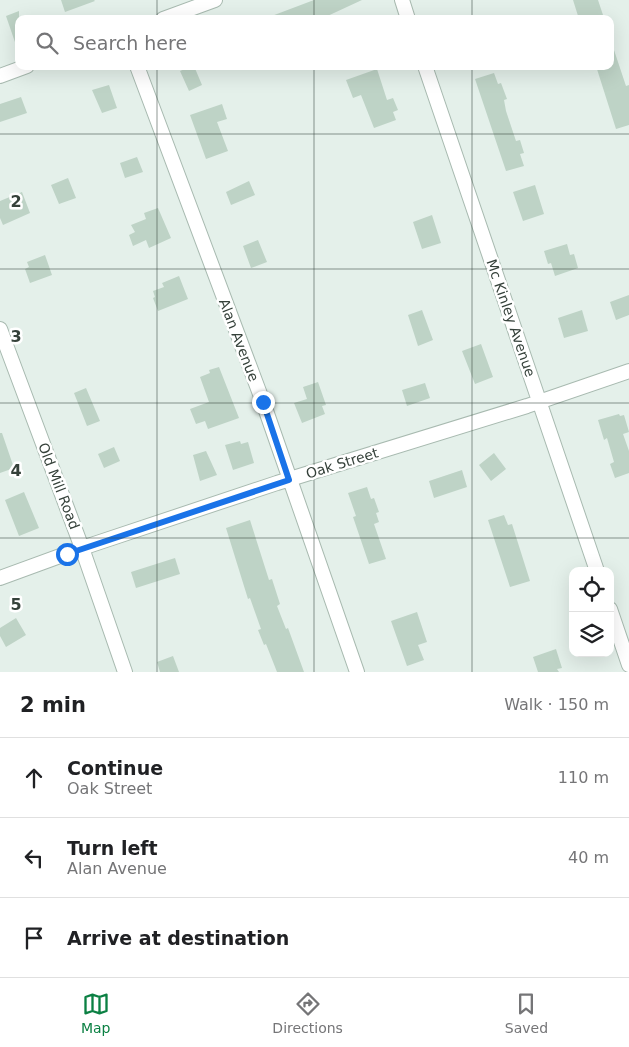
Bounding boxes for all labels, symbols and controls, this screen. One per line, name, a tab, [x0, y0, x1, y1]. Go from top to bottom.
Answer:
search box	[15, 15, 614, 70]
icon: search	[33, 29, 61, 57]
text: Search here	[73, 32, 187, 54]
text: 2	[10, 192, 22, 211]
street label: Mc Kinley Avenue	[483, 257, 539, 379]
street label: Alan Avenue	[216, 296, 262, 384]
text: 3	[10, 327, 22, 346]
route end	[252, 391, 275, 414]
street label: Old Mill Road	[35, 440, 83, 532]
street label: Oak Street	[304, 444, 381, 482]
text: 4	[10, 461, 22, 480]
route start	[56, 543, 79, 566]
map controls	[569, 567, 614, 657]
button: locate	[569, 567, 614, 612]
text: 5	[10, 595, 22, 614]
button: layers	[569, 612, 614, 657]
text: 2 min	[20, 693, 86, 717]
text: Walk · 150 m	[504, 695, 609, 714]
text: Continue	[67, 757, 163, 779]
icon: ahead	[20, 764, 48, 792]
text: 110 m	[558, 768, 609, 787]
text: Oak Street	[67, 779, 152, 798]
text: Turn left	[67, 837, 158, 859]
icon: left	[20, 844, 48, 872]
text: 40 m	[568, 848, 609, 867]
text: Alan Avenue	[67, 859, 167, 878]
icon: arrive	[20, 924, 48, 952]
text: Arrive at destination	[67, 927, 289, 949]
tab: Map	[81, 990, 110, 1036]
tab: Directions	[272, 990, 343, 1036]
tab: Saved	[505, 990, 548, 1036]

